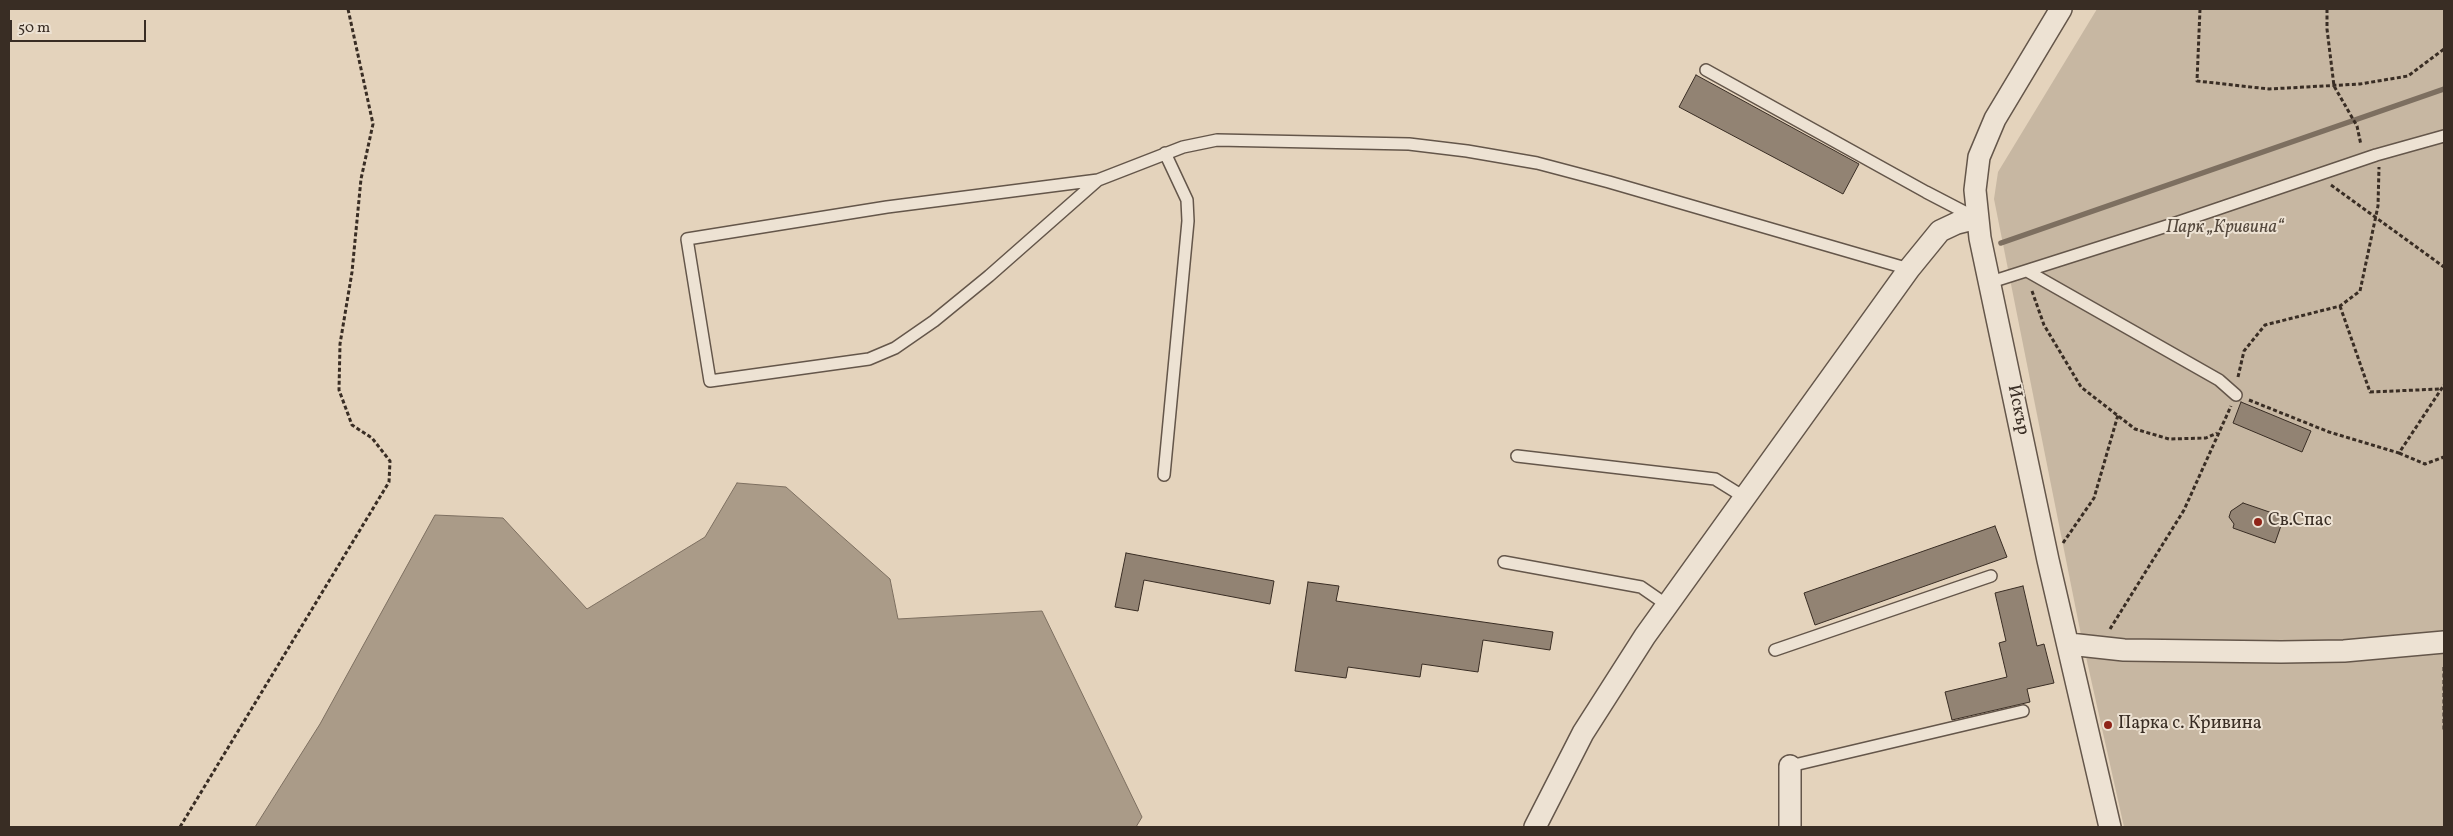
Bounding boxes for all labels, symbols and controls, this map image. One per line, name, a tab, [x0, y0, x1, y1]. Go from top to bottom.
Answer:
scale bar	[12, 10, 149, 42]
text: 50 m	[18, 18, 50, 39]
park label: Парк „Кривина“	[2166, 218, 2284, 240]
street label: Искър	[2001, 383, 2033, 437]
place label: Св.Спас	[2268, 511, 2332, 533]
marker: Св.Спас	[2252, 516, 2264, 528]
place label: Парка с. Кривина	[2118, 714, 2262, 736]
marker: Парка с. Кривина	[2102, 719, 2114, 731]

